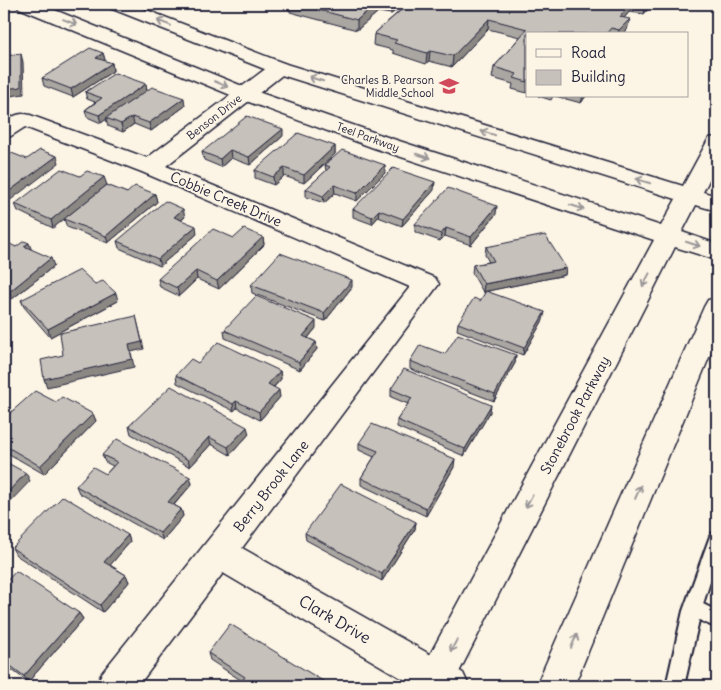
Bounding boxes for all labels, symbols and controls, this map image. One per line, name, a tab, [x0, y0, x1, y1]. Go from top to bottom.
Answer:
one-way arrow	[157, 17, 172, 27]
one-way arrow	[62, 18, 77, 28]
legend	[526, 32, 688, 98]
text: Road	[571, 43, 606, 62]
text: Building	[571, 67, 626, 86]
place label: Charles B. Pearson Middle School	[341, 73, 434, 100]
one-way arrow	[309, 74, 325, 84]
school or university icon: Charles B. Pearson Middle School	[438, 75, 460, 97]
one-way arrow	[213, 79, 228, 89]
street label: Benson Drive	[184, 91, 244, 143]
street label: Teel Parkway	[335, 119, 401, 155]
one-way arrow	[481, 127, 497, 137]
one-way arrow	[415, 152, 430, 161]
street label: Cobbie Creek Drive	[167, 167, 285, 231]
one-way arrow	[636, 176, 652, 185]
one-way arrow	[569, 202, 585, 212]
one-way arrow	[684, 240, 700, 250]
one-way arrow	[641, 272, 651, 287]
street label: Stonebrook Parkway	[536, 353, 614, 477]
street label: Berry Brook Lane	[230, 437, 312, 535]
one-way arrow	[634, 485, 644, 500]
one-way arrow	[524, 493, 533, 508]
street label: Clark Drive	[296, 590, 374, 648]
one-way arrow	[570, 634, 580, 649]
one-way arrow	[449, 637, 458, 652]

